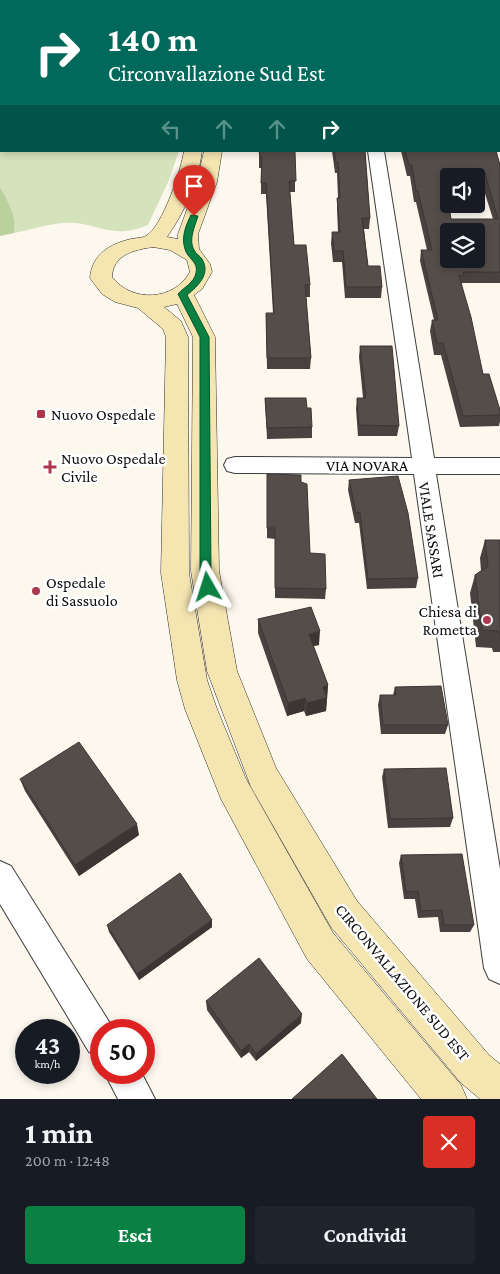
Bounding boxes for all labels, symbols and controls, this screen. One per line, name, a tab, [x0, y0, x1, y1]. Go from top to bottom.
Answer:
icon: right	[25, 20, 90, 85]
text: 140 m	[108, 20, 198, 59]
text: Circonvallazione Sud Est	[108, 61, 325, 86]
icon: left	[157, 115, 185, 143]
icon: ahead	[210, 115, 238, 143]
icon: ahead	[263, 115, 291, 143]
icon: right	[316, 115, 344, 143]
pin	[173, 165, 215, 216]
map controls	[440, 168, 485, 268]
button: sound	[440, 168, 485, 213]
icon: arrive	[180, 172, 208, 200]
button: layers	[440, 223, 485, 268]
place label: Nuovo Ospedale	[51, 406, 156, 424]
marker: Nuovo Ospedale	[35, 408, 47, 420]
place label: Nuovo Ospedale Civile	[61, 450, 166, 485]
street label: VIA NOVARA	[326, 457, 409, 474]
marker: Nuovo Ospedale Civile	[43, 460, 57, 474]
street label: VIALE SASSARI	[416, 481, 448, 579]
position arrow	[181, 560, 233, 612]
place label: Ospedale di Sassuolo	[46, 574, 118, 609]
marker: Ospedale di Sassuolo	[30, 585, 42, 597]
place label: Chiesa di Rometta	[418, 603, 478, 638]
marker: Chiesa di Rometta	[481, 614, 493, 626]
street label: CIRCONVALLAZIONE SUD EST	[332, 901, 473, 1064]
speed limit sign: 50	[90, 1019, 155, 1084]
text: 43	[35, 1032, 60, 1059]
text: km/h	[35, 1057, 60, 1071]
text: 1 min	[25, 1116, 93, 1149]
button: close	[423, 1116, 475, 1168]
text: 200 m · 12:48	[25, 1152, 110, 1169]
button: Esci	[25, 1206, 245, 1264]
button: Condividi	[255, 1206, 475, 1264]

